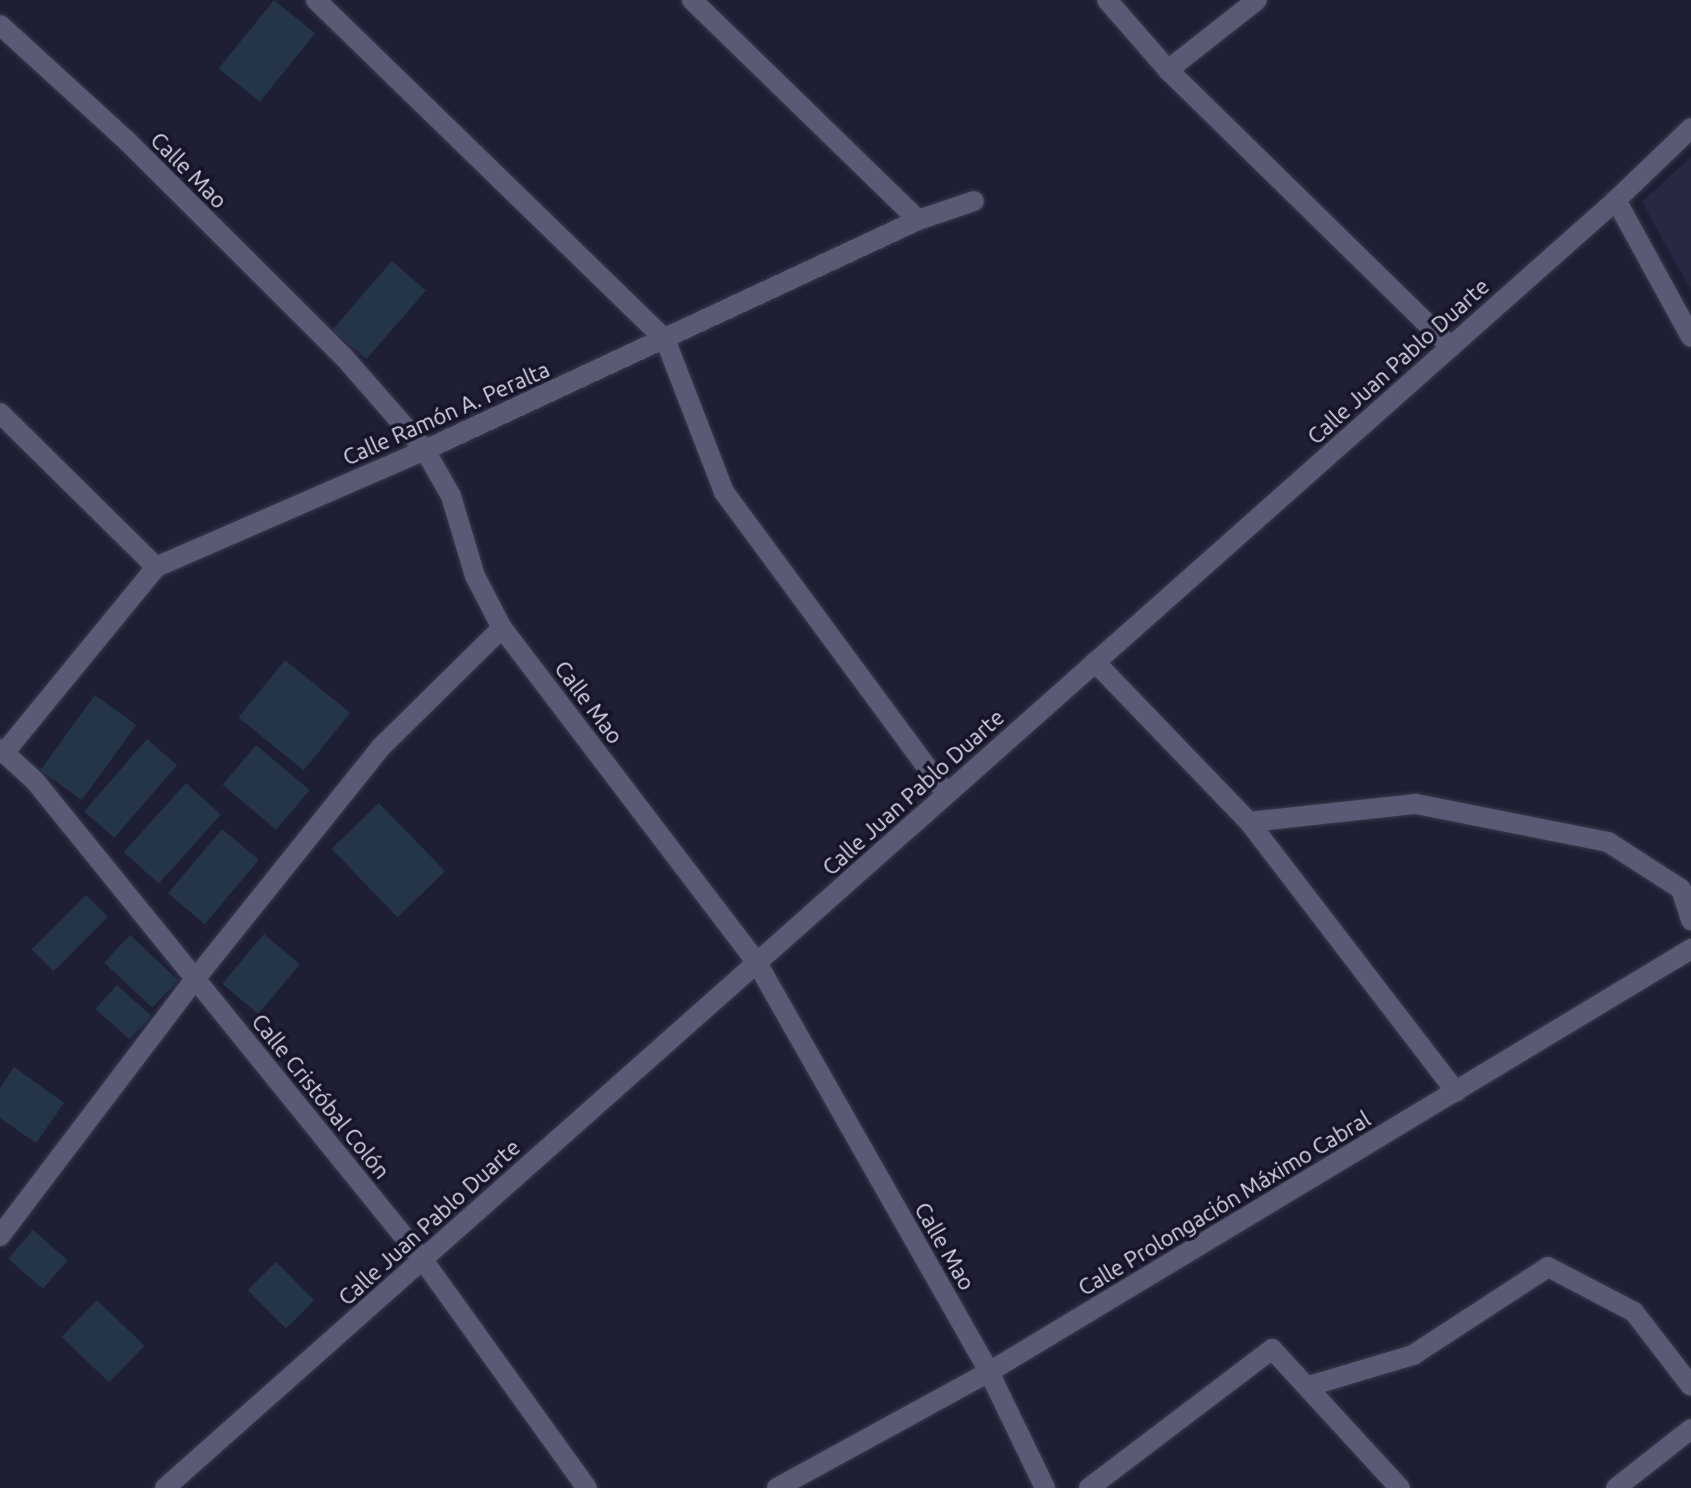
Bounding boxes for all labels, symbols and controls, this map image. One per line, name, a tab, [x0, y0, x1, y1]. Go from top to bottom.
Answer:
street label: Calle Mao	[145, 126, 233, 214]
street label: Calle Juan Pablo Duarte	[1302, 273, 1494, 449]
street label: Calle Ramón A. Peralta	[339, 356, 553, 470]
street label: Calle Mao	[549, 655, 629, 749]
street label: Calle Juan Pablo Duarte	[817, 704, 1009, 880]
street label: Calle Cristóbal Colón	[246, 1008, 396, 1184]
street label: Calle Prolongación Máximo Cabral	[1073, 1105, 1375, 1301]
street label: Calle Juan Pablo Duarte	[333, 1134, 525, 1310]
street label: Calle Mao	[909, 1197, 981, 1295]

